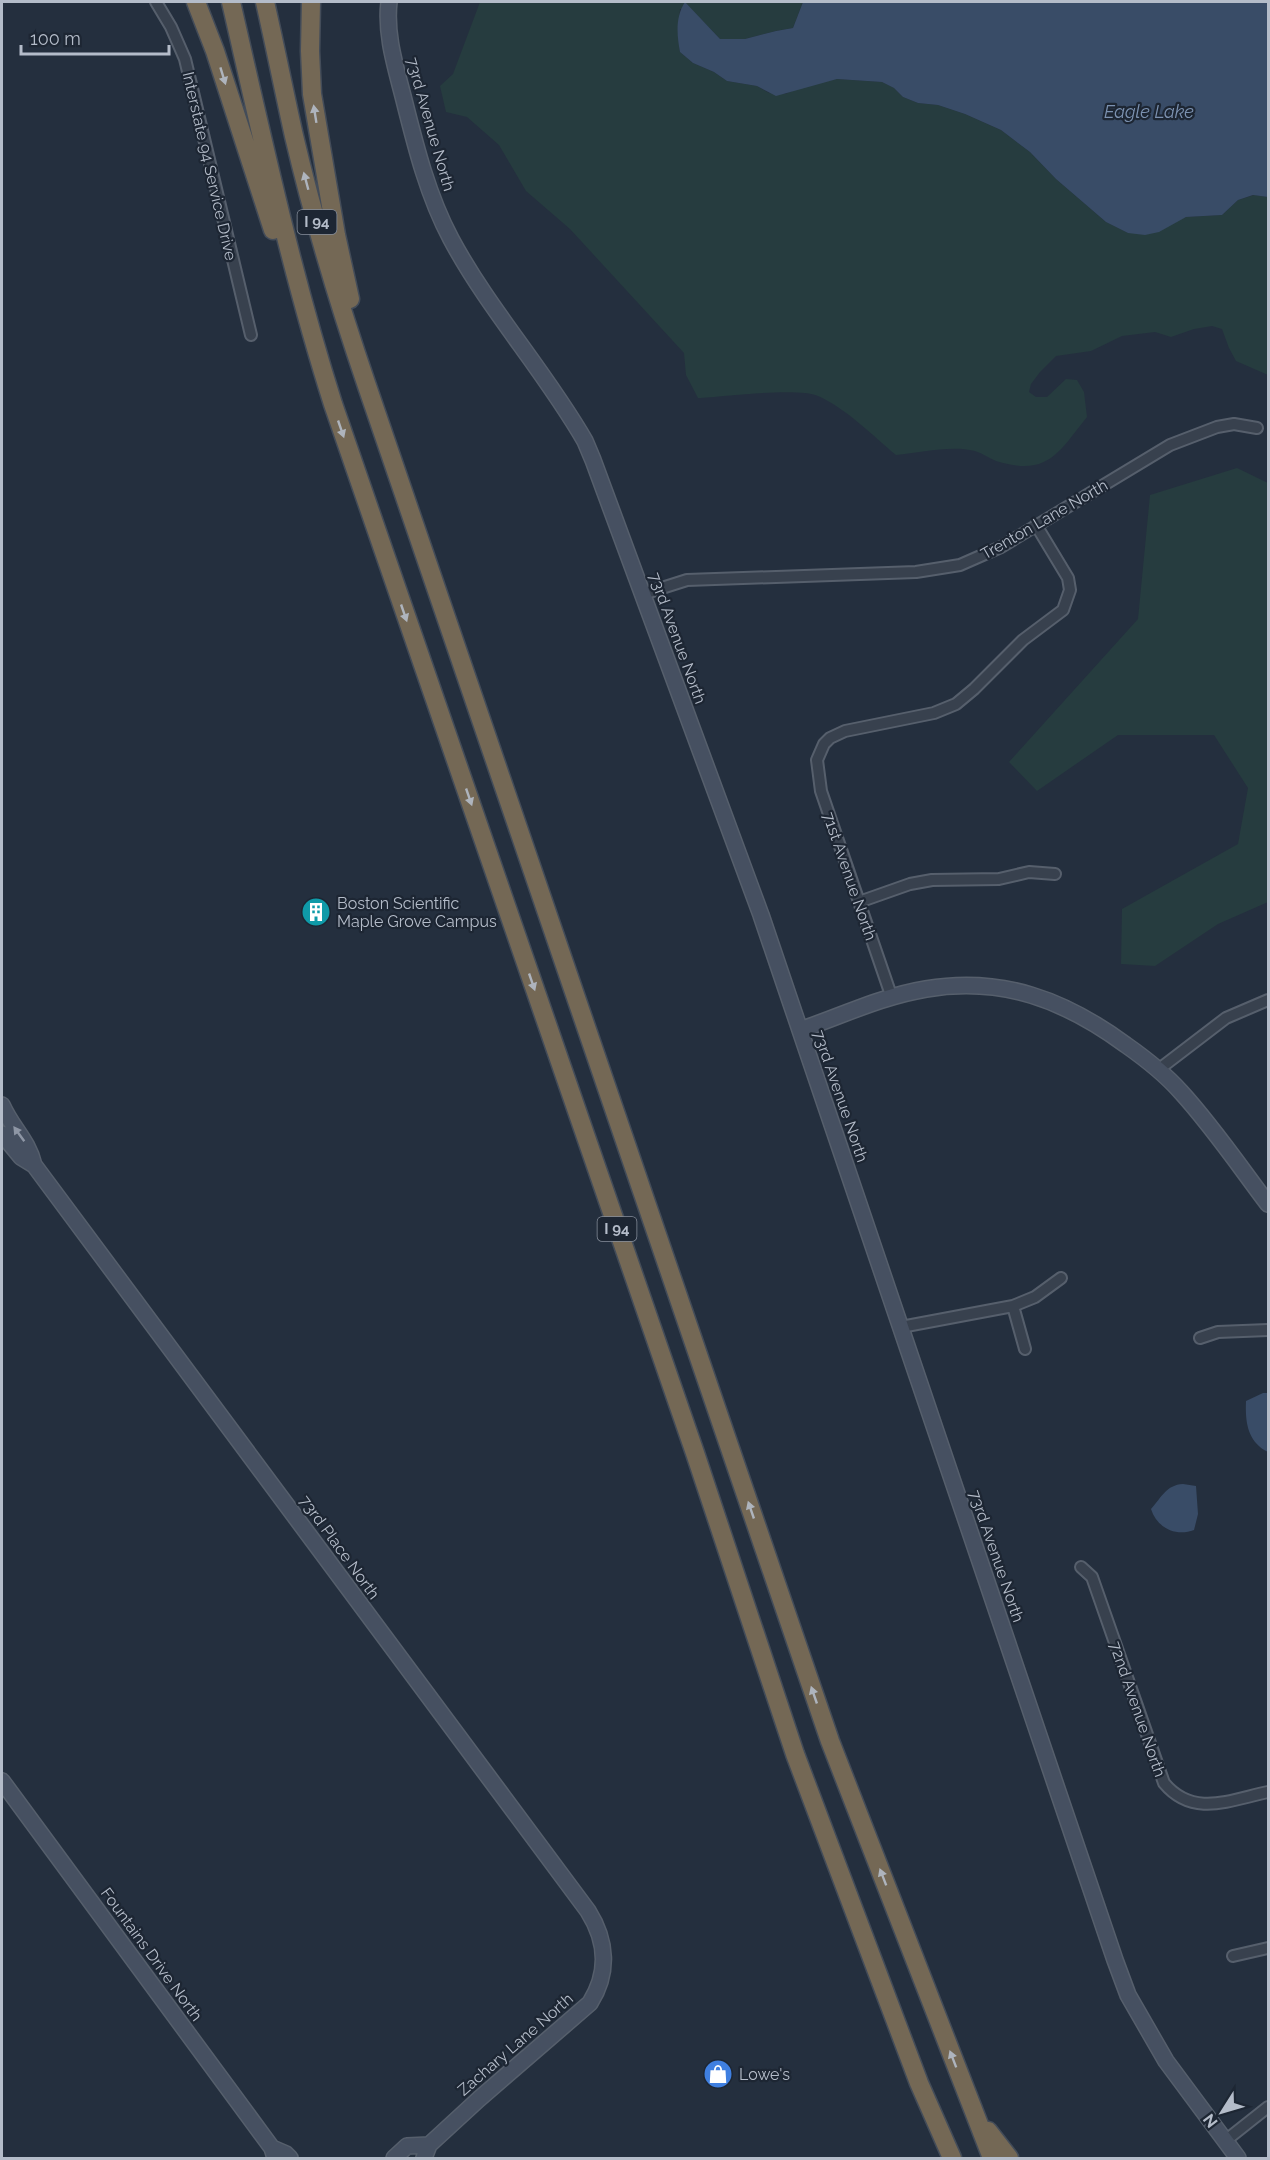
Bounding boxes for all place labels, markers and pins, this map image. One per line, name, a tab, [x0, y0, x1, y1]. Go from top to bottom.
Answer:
place label: Boston Scientific Maple Grove Campus	[337, 894, 497, 931]
building icon: Boston Scientific Maple Grove Campus	[300, 896, 332, 928]
shop icon: Lowe's	[702, 2058, 734, 2090]
place label: Lowe's	[739, 2065, 790, 2084]

